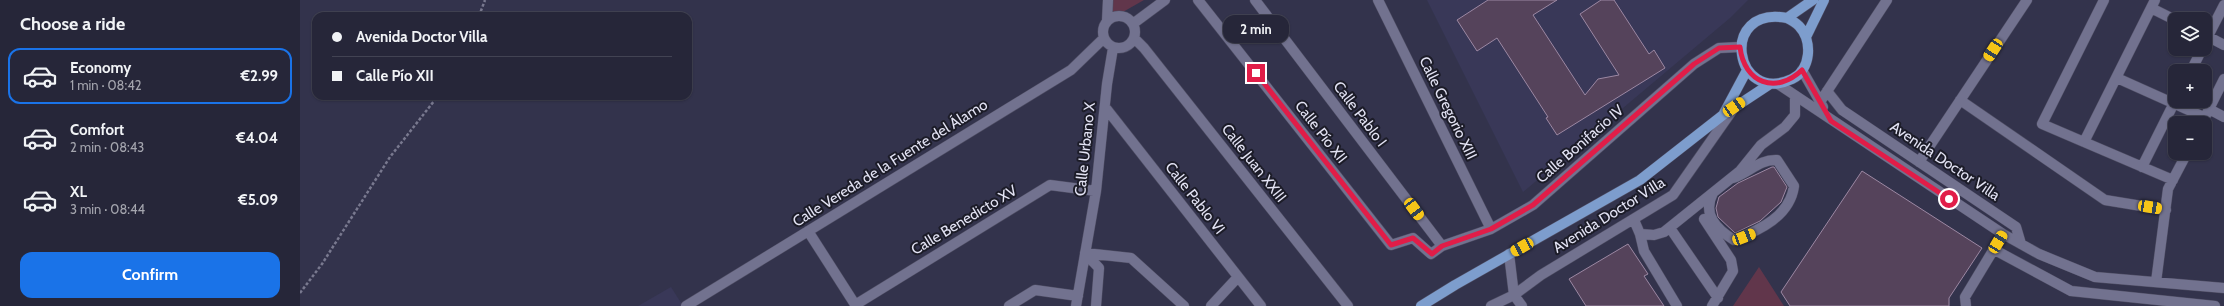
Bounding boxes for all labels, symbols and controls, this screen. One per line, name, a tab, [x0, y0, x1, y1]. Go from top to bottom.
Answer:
map controls	[2168, 12, 2212, 160]
button: layers	[2168, 12, 2212, 56]
text: Choose a ride	[20, 13, 125, 35]
callout: 2 min	[1223, 15, 1289, 43]
text: 2 min	[1240, 21, 1272, 37]
text: Avenida Doctor Villa	[356, 28, 487, 46]
car	[1981, 37, 2005, 63]
street label: Calle Gregorio XIII	[1415, 54, 1481, 162]
icon: car	[22, 58, 58, 94]
text: Economy	[70, 59, 131, 77]
route end	[1247, 64, 1265, 82]
button: +	[2168, 64, 2212, 108]
text: €2.99	[240, 67, 278, 85]
text: Calle Pío XII	[356, 67, 434, 85]
text: 1 min · 08:42	[70, 77, 142, 93]
street label: Calle Pablo I	[1330, 78, 1390, 150]
street label: Calle Vereda de la Fuente del Álamo	[789, 95, 991, 231]
car	[1721, 95, 1747, 119]
street label: Calle Pío XII	[1291, 97, 1351, 167]
street label: Calle Urbano X	[1071, 101, 1099, 197]
street label: Calle Bonifacio IV	[1533, 101, 1628, 187]
button: −	[2168, 116, 2212, 160]
street label: Avenida Doctor Villa	[1887, 118, 2004, 205]
icon: car	[22, 120, 58, 156]
street label: Calle Juan XXIII	[1218, 120, 1290, 206]
text: Comfort	[70, 121, 124, 139]
text: €4.04	[236, 129, 278, 147]
text: 2 min · 08:43	[70, 139, 144, 155]
street label: Calle Pablo VI	[1161, 158, 1229, 238]
street label: Avenida Doctor Villa	[1550, 173, 1669, 257]
street label: Calle Benedicto XV	[908, 181, 1021, 259]
icon: car	[22, 182, 58, 218]
text: XL	[70, 183, 87, 201]
route start	[1940, 190, 1958, 208]
text: €5.09	[238, 191, 278, 209]
car	[1402, 196, 1426, 222]
car	[2137, 199, 2163, 215]
text: 3 min · 08:44	[70, 201, 145, 217]
car	[1731, 227, 1757, 247]
car	[1987, 229, 2009, 255]
car	[1509, 236, 1535, 258]
button: Confirm	[20, 252, 280, 298]

